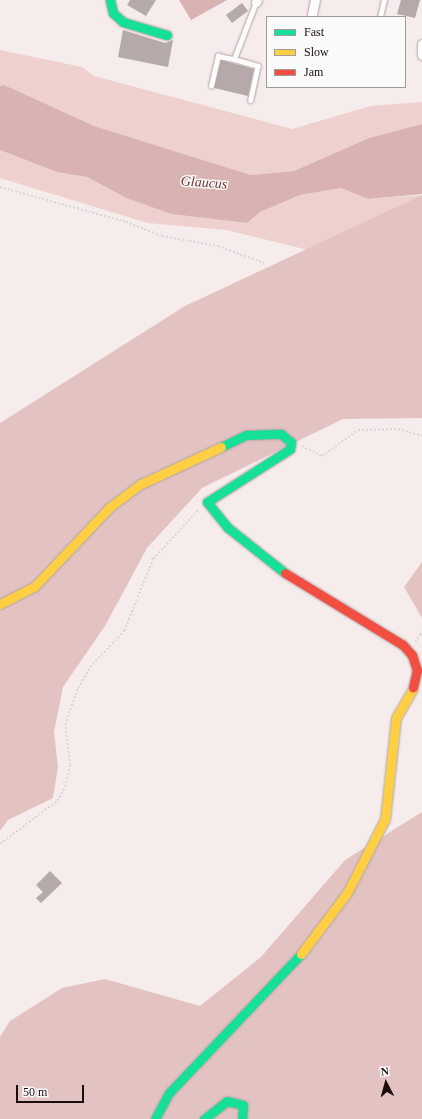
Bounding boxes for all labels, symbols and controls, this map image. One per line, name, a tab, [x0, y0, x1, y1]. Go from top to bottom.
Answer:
legend	[266, 16, 406, 88]
text: Fast	[304, 25, 324, 39]
text: Slow	[304, 45, 329, 59]
text: Jam	[304, 65, 323, 79]
water label: Glaucus	[180, 173, 228, 193]
north arrow	[366, 1063, 406, 1103]
text: N	[380, 1065, 389, 1077]
scale bar	[18, 1077, 86, 1103]
text: 50 m	[23, 1085, 47, 1099]

